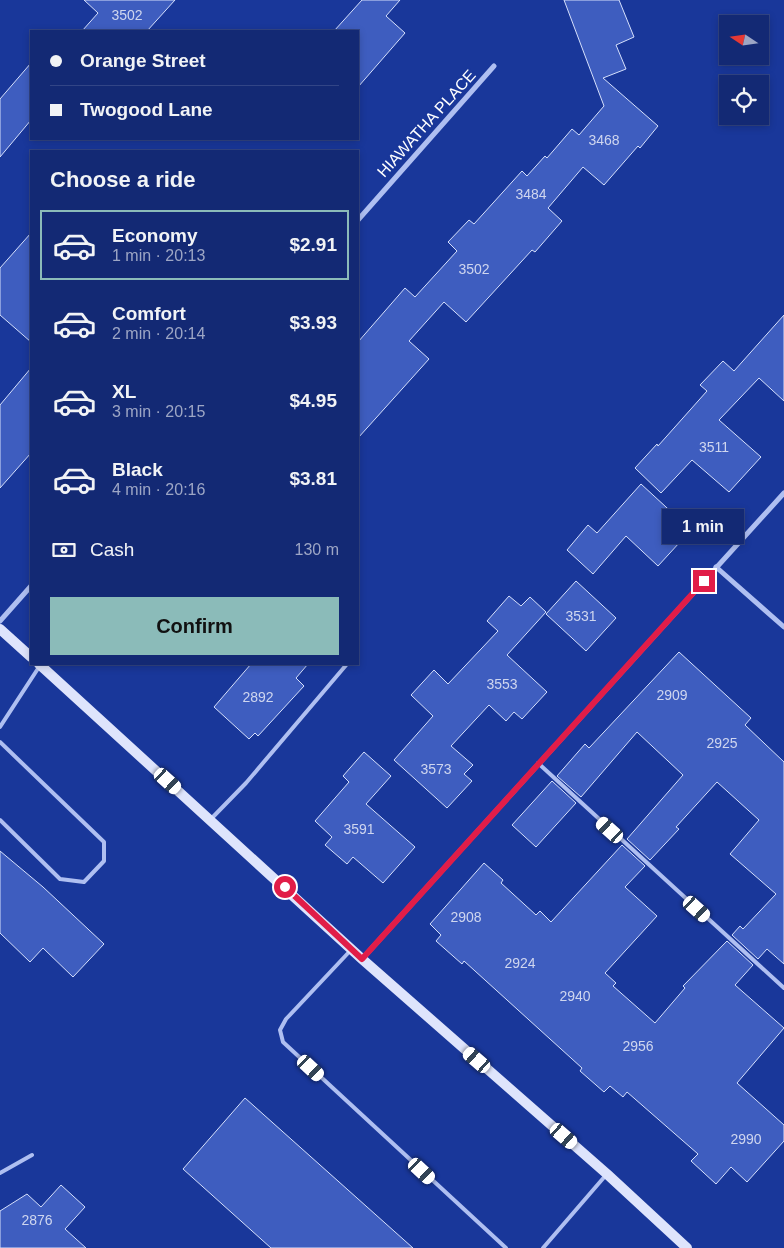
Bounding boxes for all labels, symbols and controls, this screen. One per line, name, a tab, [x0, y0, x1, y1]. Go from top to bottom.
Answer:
house number: 3502	[111, 7, 143, 23]
north arrow	[719, 15, 769, 65]
map controls	[719, 15, 769, 125]
text: Orange Street	[80, 50, 206, 71]
street label: HIAWATHA PLACE	[374, 66, 479, 180]
button: locate	[719, 75, 769, 125]
text: Twogood Lane	[80, 99, 213, 120]
house number: 3468	[588, 132, 620, 148]
text: Choose a ride	[50, 167, 195, 192]
house number: 3484	[515, 186, 547, 202]
icon: car	[52, 223, 97, 268]
text: Economy	[112, 225, 198, 246]
text: $2.91	[289, 234, 337, 255]
text: 1 min · 20:13	[112, 247, 205, 264]
house number: 3502	[458, 261, 490, 277]
icon: car	[52, 301, 97, 346]
text: Comfort	[112, 303, 186, 324]
text: $3.93	[289, 312, 337, 333]
text: 2 min · 20:14	[112, 325, 205, 342]
icon: car	[52, 379, 97, 424]
text: XL	[112, 381, 136, 402]
text: $4.95	[289, 390, 337, 411]
text: 3 min · 20:15	[112, 403, 205, 420]
house number: 3511	[699, 439, 729, 455]
icon: car	[52, 457, 97, 502]
text: Black	[112, 459, 163, 480]
text: $3.81	[289, 468, 337, 489]
text: 4 min · 20:16	[112, 481, 205, 498]
callout: 1 min	[663, 508, 745, 544]
text: 1 min	[682, 518, 724, 535]
icon: cash	[50, 536, 78, 564]
text: Cash	[90, 539, 134, 560]
text: 130 m	[295, 541, 339, 558]
route end	[693, 570, 715, 592]
button: Confirm	[50, 597, 339, 655]
house number: 3531	[565, 608, 597, 624]
house number: 3553	[486, 676, 518, 692]
house number: 2909	[656, 687, 688, 703]
house number: 2892	[242, 689, 274, 705]
house number: 2925	[706, 735, 738, 751]
house number: 3573	[420, 761, 452, 777]
car	[151, 765, 184, 797]
car	[593, 814, 626, 846]
house number: 3591	[343, 821, 375, 837]
route start	[274, 876, 296, 898]
car	[680, 893, 713, 925]
house number: 2908	[450, 909, 482, 925]
house number: 2924	[504, 955, 536, 971]
house number: 2940	[559, 988, 591, 1004]
house number: 2956	[622, 1038, 654, 1054]
car	[460, 1044, 493, 1076]
car	[294, 1052, 327, 1084]
car	[547, 1120, 580, 1152]
house number: 2990	[730, 1131, 762, 1147]
car	[405, 1155, 438, 1187]
house number: 2876	[21, 1212, 53, 1228]

